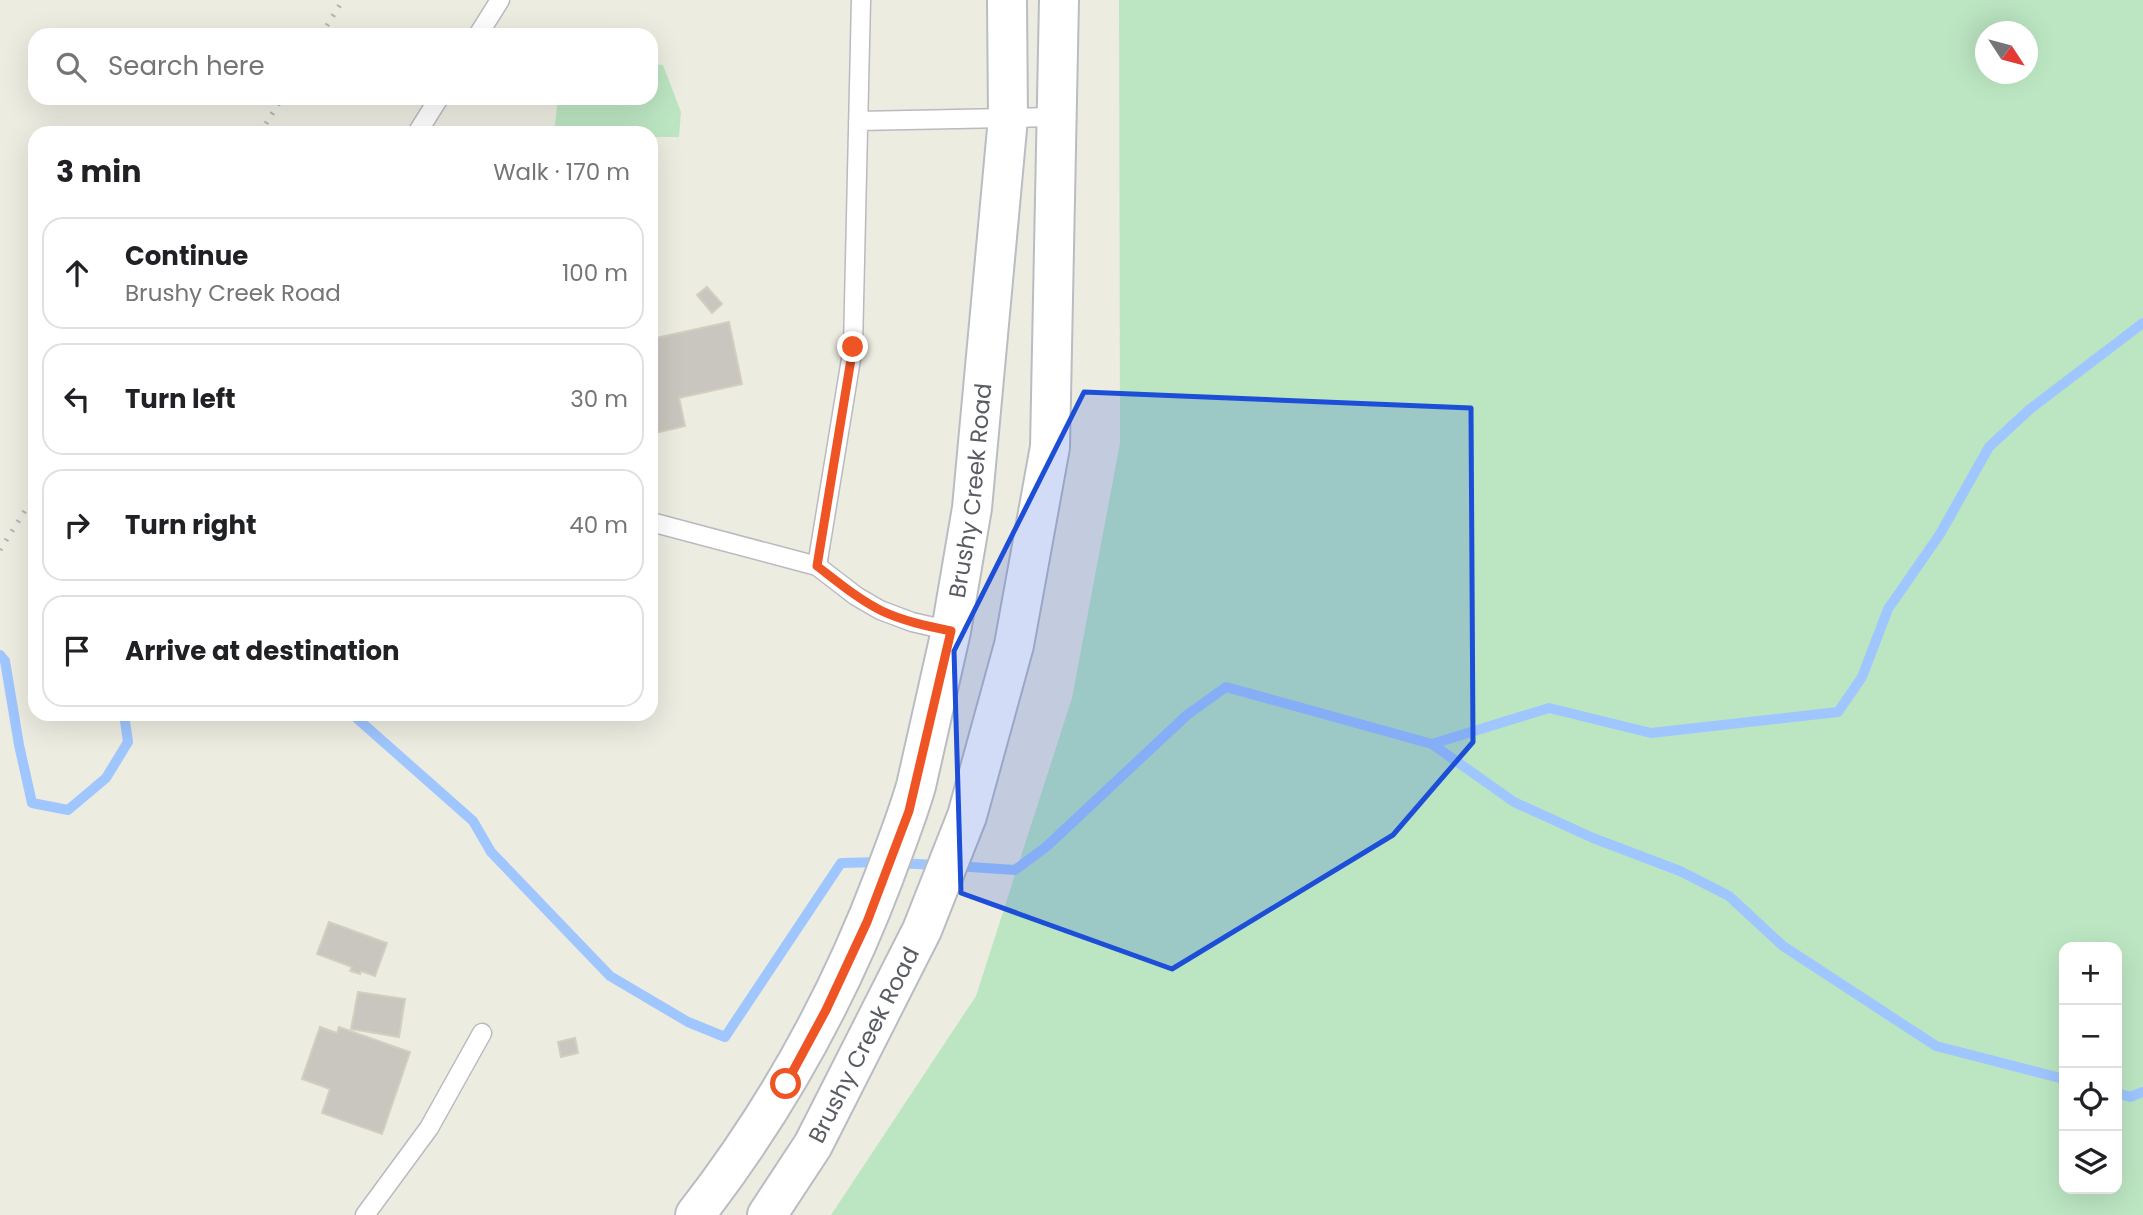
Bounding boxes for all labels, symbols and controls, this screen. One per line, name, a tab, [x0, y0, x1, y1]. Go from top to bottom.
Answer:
north arrow	[1975, 21, 2038, 84]
search box	[28, 28, 658, 105]
icon: search	[52, 48, 90, 86]
text: Search here	[108, 48, 265, 84]
text: 3 min	[56, 150, 141, 193]
text: Walk · 170 m	[493, 156, 630, 188]
text: Continue	[125, 238, 248, 274]
icon: ahead	[58, 254, 96, 292]
text: 100 m	[562, 257, 628, 289]
text: Brushy Creek Road	[125, 277, 341, 309]
route end	[837, 331, 868, 362]
icon: left	[58, 380, 96, 418]
text: Turn left	[125, 381, 236, 417]
street label: Brushy Creek Road	[941, 382, 999, 600]
text: 30 m	[570, 383, 628, 415]
icon: right	[58, 506, 96, 544]
text: Turn right	[125, 507, 257, 543]
text: 40 m	[569, 509, 628, 541]
icon: arrive	[58, 632, 96, 670]
text: Arrive at destination	[125, 633, 400, 669]
street label: Brushy Creek Road	[801, 941, 927, 1148]
map controls	[2059, 942, 2122, 1194]
button: +	[2059, 942, 2122, 1005]
button: −	[2059, 1005, 2122, 1068]
route start	[770, 1068, 801, 1099]
button: locate	[2059, 1068, 2122, 1131]
button: layers	[2059, 1131, 2122, 1194]

